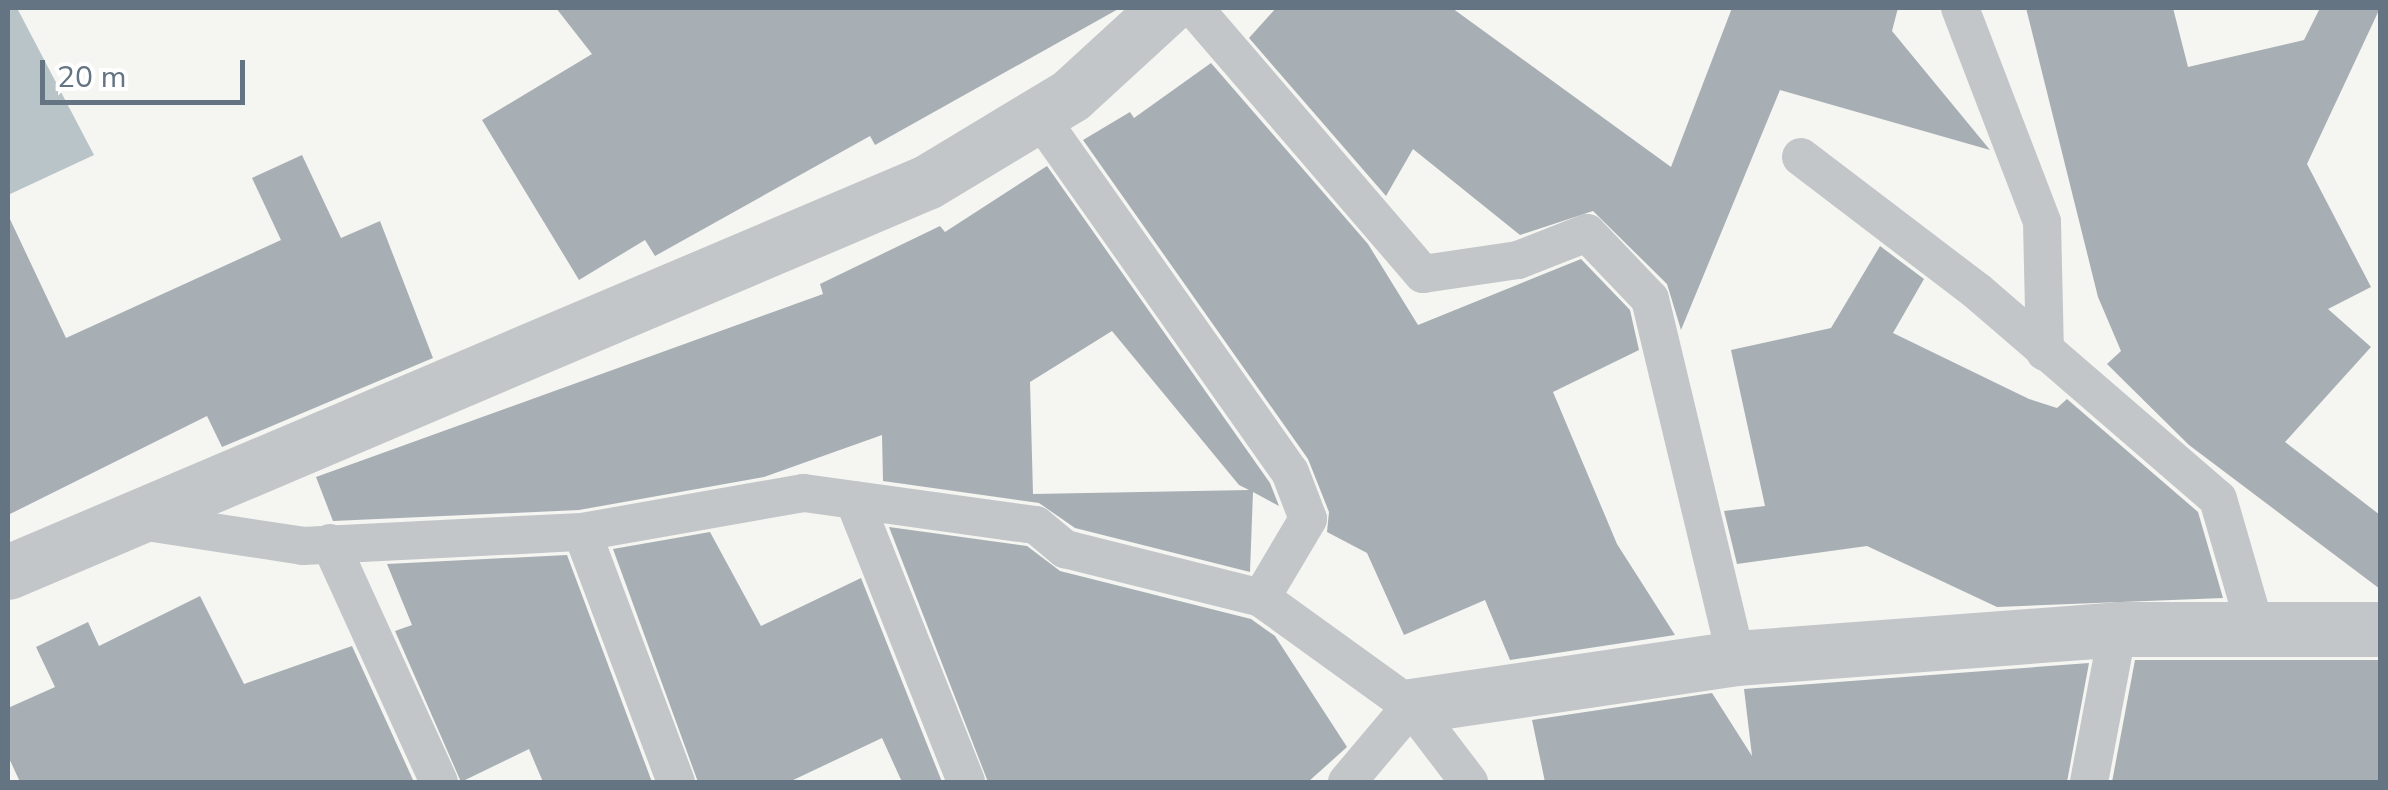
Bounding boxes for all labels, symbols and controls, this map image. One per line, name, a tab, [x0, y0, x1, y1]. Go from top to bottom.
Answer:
scale bar	[45, 40, 250, 102]
text: 20 m	[57, 57, 126, 98]

